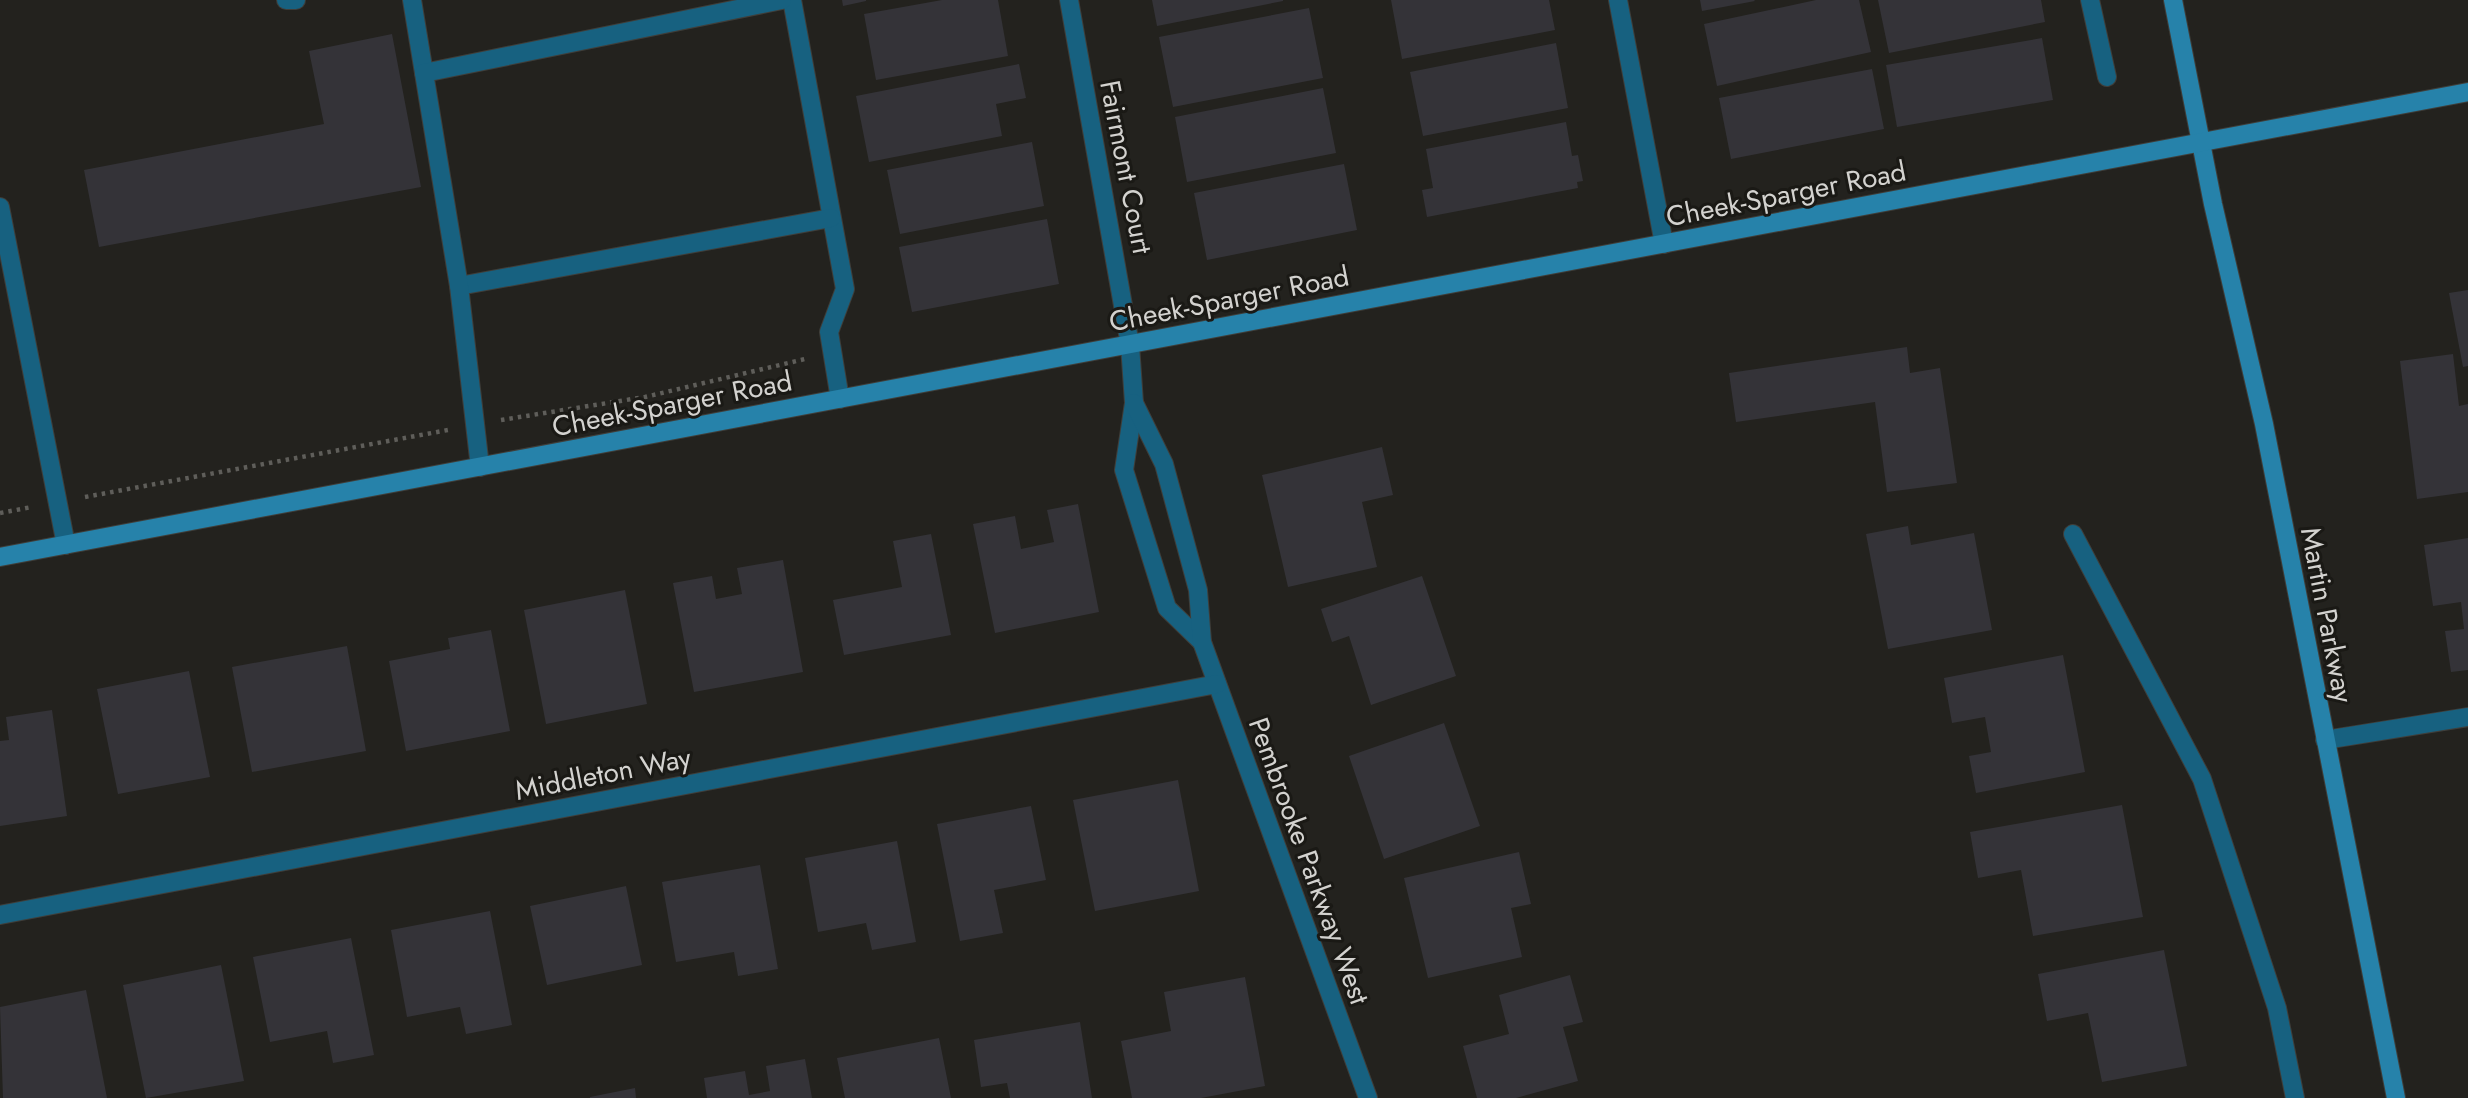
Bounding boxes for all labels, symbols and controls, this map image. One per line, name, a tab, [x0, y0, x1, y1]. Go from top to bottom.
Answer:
street label: Fairmont Court	[1089, 77, 1163, 258]
street label: Cheek-Sparger Road	[1662, 151, 1910, 237]
street label: Cheek-Sparger Road	[1105, 256, 1353, 342]
street label: Cheek-Sparger Road	[548, 361, 796, 447]
street label: Martin Parkway	[2290, 524, 2364, 707]
street label: Pembrooke Parkway West	[1238, 712, 1380, 1010]
street label: Middleton Way	[512, 737, 695, 811]

